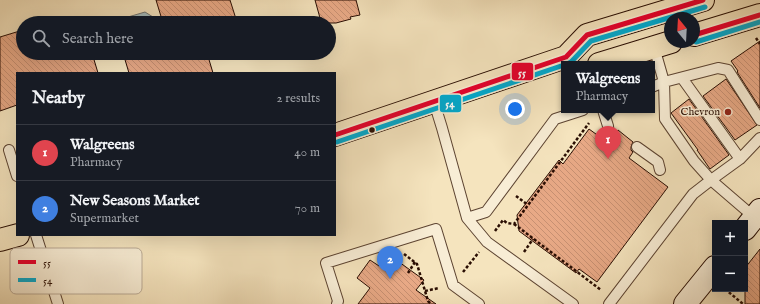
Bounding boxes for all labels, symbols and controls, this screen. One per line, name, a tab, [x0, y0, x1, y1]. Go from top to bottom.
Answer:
north arrow	[664, 12, 700, 48]
search box	[16, 16, 336, 60]
icon: search	[30, 27, 52, 49]
text: Search here	[62, 29, 133, 48]
popup	[561, 61, 655, 113]
line badge: 55	[511, 62, 534, 81]
text: 55	[518, 66, 526, 80]
text: Walgreens	[576, 69, 640, 88]
text: Nearby	[32, 88, 85, 109]
text: Pharmacy	[576, 88, 628, 105]
text: 2 results	[276, 90, 320, 107]
line badge: 54	[439, 94, 462, 113]
text: 54	[445, 97, 455, 111]
your location	[505, 99, 525, 119]
place label: Chevron	[681, 105, 720, 119]
marker: Chevron	[723, 107, 733, 117]
unlabelled marker	[367, 125, 377, 135]
pin: 1	[595, 126, 621, 159]
text: Walgreens	[70, 135, 135, 154]
text: 1	[43, 144, 47, 161]
text: 40 m	[294, 144, 320, 161]
text: Pharmacy	[70, 154, 122, 171]
text: New Seasons Market	[70, 191, 200, 210]
text: 2	[42, 200, 48, 217]
text: 70 m	[295, 200, 320, 217]
text: Supermarket	[70, 210, 139, 227]
map controls	[712, 220, 748, 292]
button: +	[712, 220, 748, 256]
pin: 2	[377, 246, 403, 279]
legend	[10, 248, 142, 294]
text: 55	[43, 256, 51, 270]
button: −	[712, 256, 748, 292]
text: 54	[43, 274, 53, 288]

